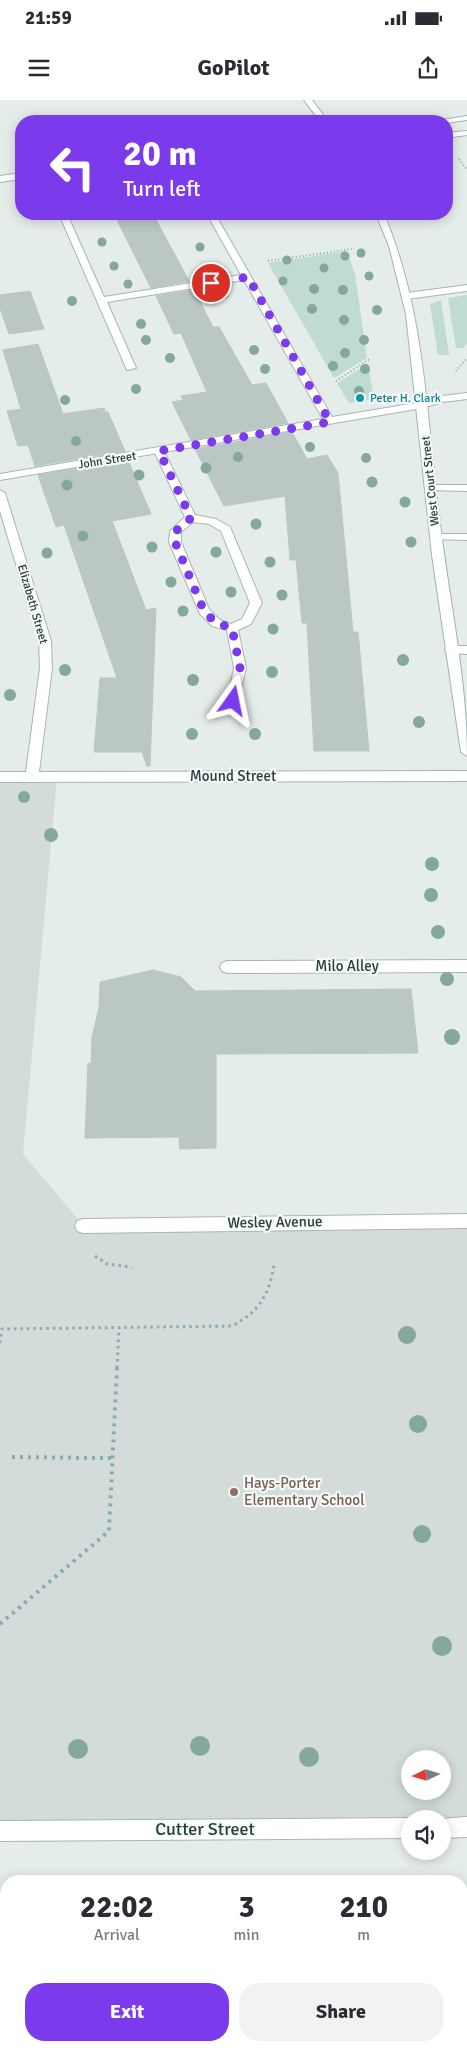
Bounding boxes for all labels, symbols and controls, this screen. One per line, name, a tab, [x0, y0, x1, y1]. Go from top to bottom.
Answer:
text: 21:59	[25, 6, 72, 30]
icon: menu	[25, 54, 53, 82]
text: GoPilot	[198, 54, 269, 81]
icon: share	[414, 54, 442, 82]
text: 20 m	[123, 132, 197, 175]
icon: left	[40, 135, 105, 200]
text: Turn left	[123, 175, 201, 202]
pin	[190, 262, 232, 304]
icon: arrive	[197, 269, 225, 297]
place label: Peter H. Clark	[370, 391, 441, 406]
marker: Peter H. Clark	[354, 392, 366, 404]
street label: West Court Street	[418, 435, 443, 527]
street label: John Street	[77, 449, 137, 472]
street label: Elizabeth Street	[14, 563, 51, 646]
position arrow	[206, 674, 258, 726]
street label: Mound Street	[190, 767, 276, 785]
street label: Milo Alley	[315, 957, 379, 975]
street label: Wesley Avenue	[227, 1212, 323, 1232]
place label: Hays-Porter Elementary School	[244, 1474, 365, 1509]
marker: Hays-Porter Elementary School	[228, 1486, 240, 1498]
north arrow	[401, 1750, 451, 1800]
map controls	[401, 1750, 451, 1860]
button: sound	[401, 1810, 451, 1860]
street label: Cutter Street	[155, 1818, 255, 1840]
text: 22:02	[80, 1889, 154, 1926]
text: 3	[238, 1889, 255, 1926]
text: 210	[339, 1889, 388, 1926]
text: Arrival	[94, 1925, 140, 1945]
text: min	[234, 1925, 259, 1945]
text: m	[357, 1925, 370, 1945]
button: Exit	[25, 1983, 229, 2041]
button: Share	[239, 1983, 443, 2041]

